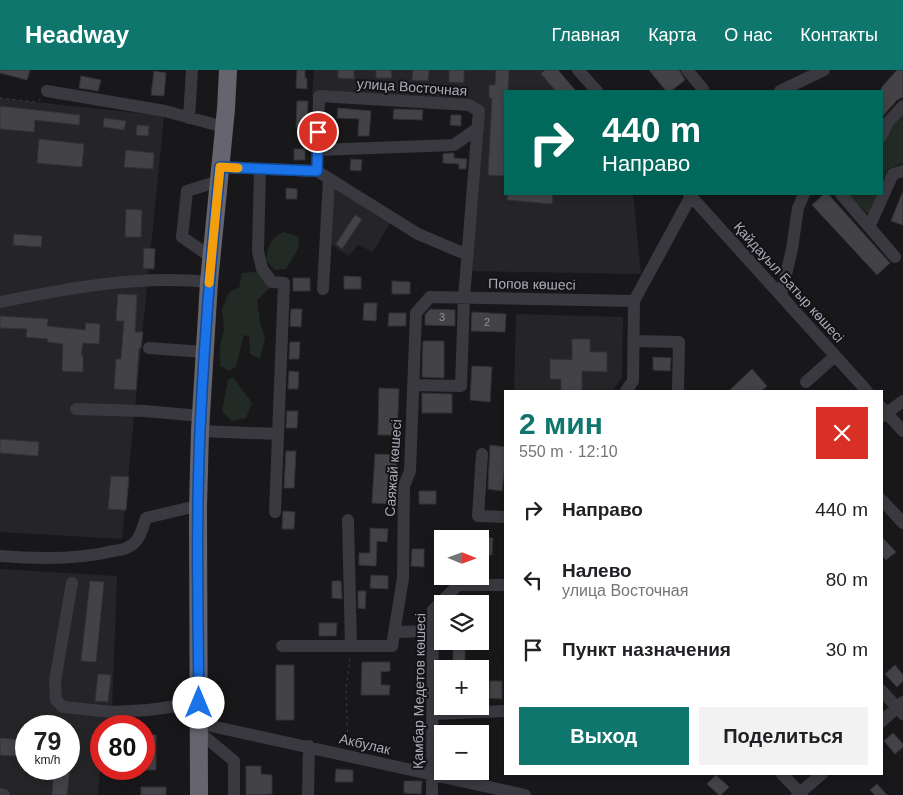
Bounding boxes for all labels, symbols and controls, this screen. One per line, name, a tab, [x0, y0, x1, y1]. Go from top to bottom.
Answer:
text: Headway	[25, 21, 129, 48]
text: Главная	[552, 25, 620, 45]
text: Карта	[648, 25, 696, 45]
text: О нас	[724, 25, 772, 45]
text: Контакты	[800, 25, 878, 45]
street label: улица Восточная	[356, 75, 468, 99]
icon: right	[519, 110, 584, 175]
text: 440 m	[602, 110, 701, 149]
pin	[297, 111, 339, 153]
icon: arrive	[304, 118, 332, 146]
text: Направо	[602, 151, 690, 176]
street label: Қайдауыл Батыр көшесі	[731, 218, 847, 346]
street label: Попов көшесі	[488, 275, 576, 293]
house number: 3	[439, 311, 445, 323]
house number: 2	[484, 316, 490, 328]
text: 2 мин	[519, 407, 603, 440]
button: close	[816, 407, 868, 459]
street label: Саяжай көшесі	[382, 419, 404, 517]
text: 550 m · 12:10	[519, 443, 618, 460]
icon: right	[519, 496, 547, 524]
text: Направо	[562, 499, 643, 520]
text: 440 m	[815, 499, 868, 520]
north arrow	[434, 530, 489, 585]
map controls	[434, 530, 489, 780]
text: Налево	[562, 560, 632, 581]
icon: left	[519, 566, 547, 594]
text: 80 m	[826, 569, 868, 590]
text: улица Восточная	[562, 582, 688, 599]
button: layers	[434, 595, 489, 650]
street label: Қамбар Медетов көшесі	[410, 613, 428, 769]
icon: arrive	[519, 636, 547, 664]
text: Пункт назначения	[562, 639, 731, 660]
text: 30 m	[826, 639, 868, 660]
button: +	[434, 660, 489, 715]
position arrow	[172, 676, 224, 728]
button: Выход	[519, 707, 689, 765]
button: Поделиться	[699, 707, 868, 765]
speed limit sign: 80	[90, 715, 155, 780]
button: −	[434, 725, 489, 780]
text: 79	[34, 727, 61, 755]
street label: Акбулак	[338, 730, 393, 758]
text: km/h	[34, 753, 61, 767]

